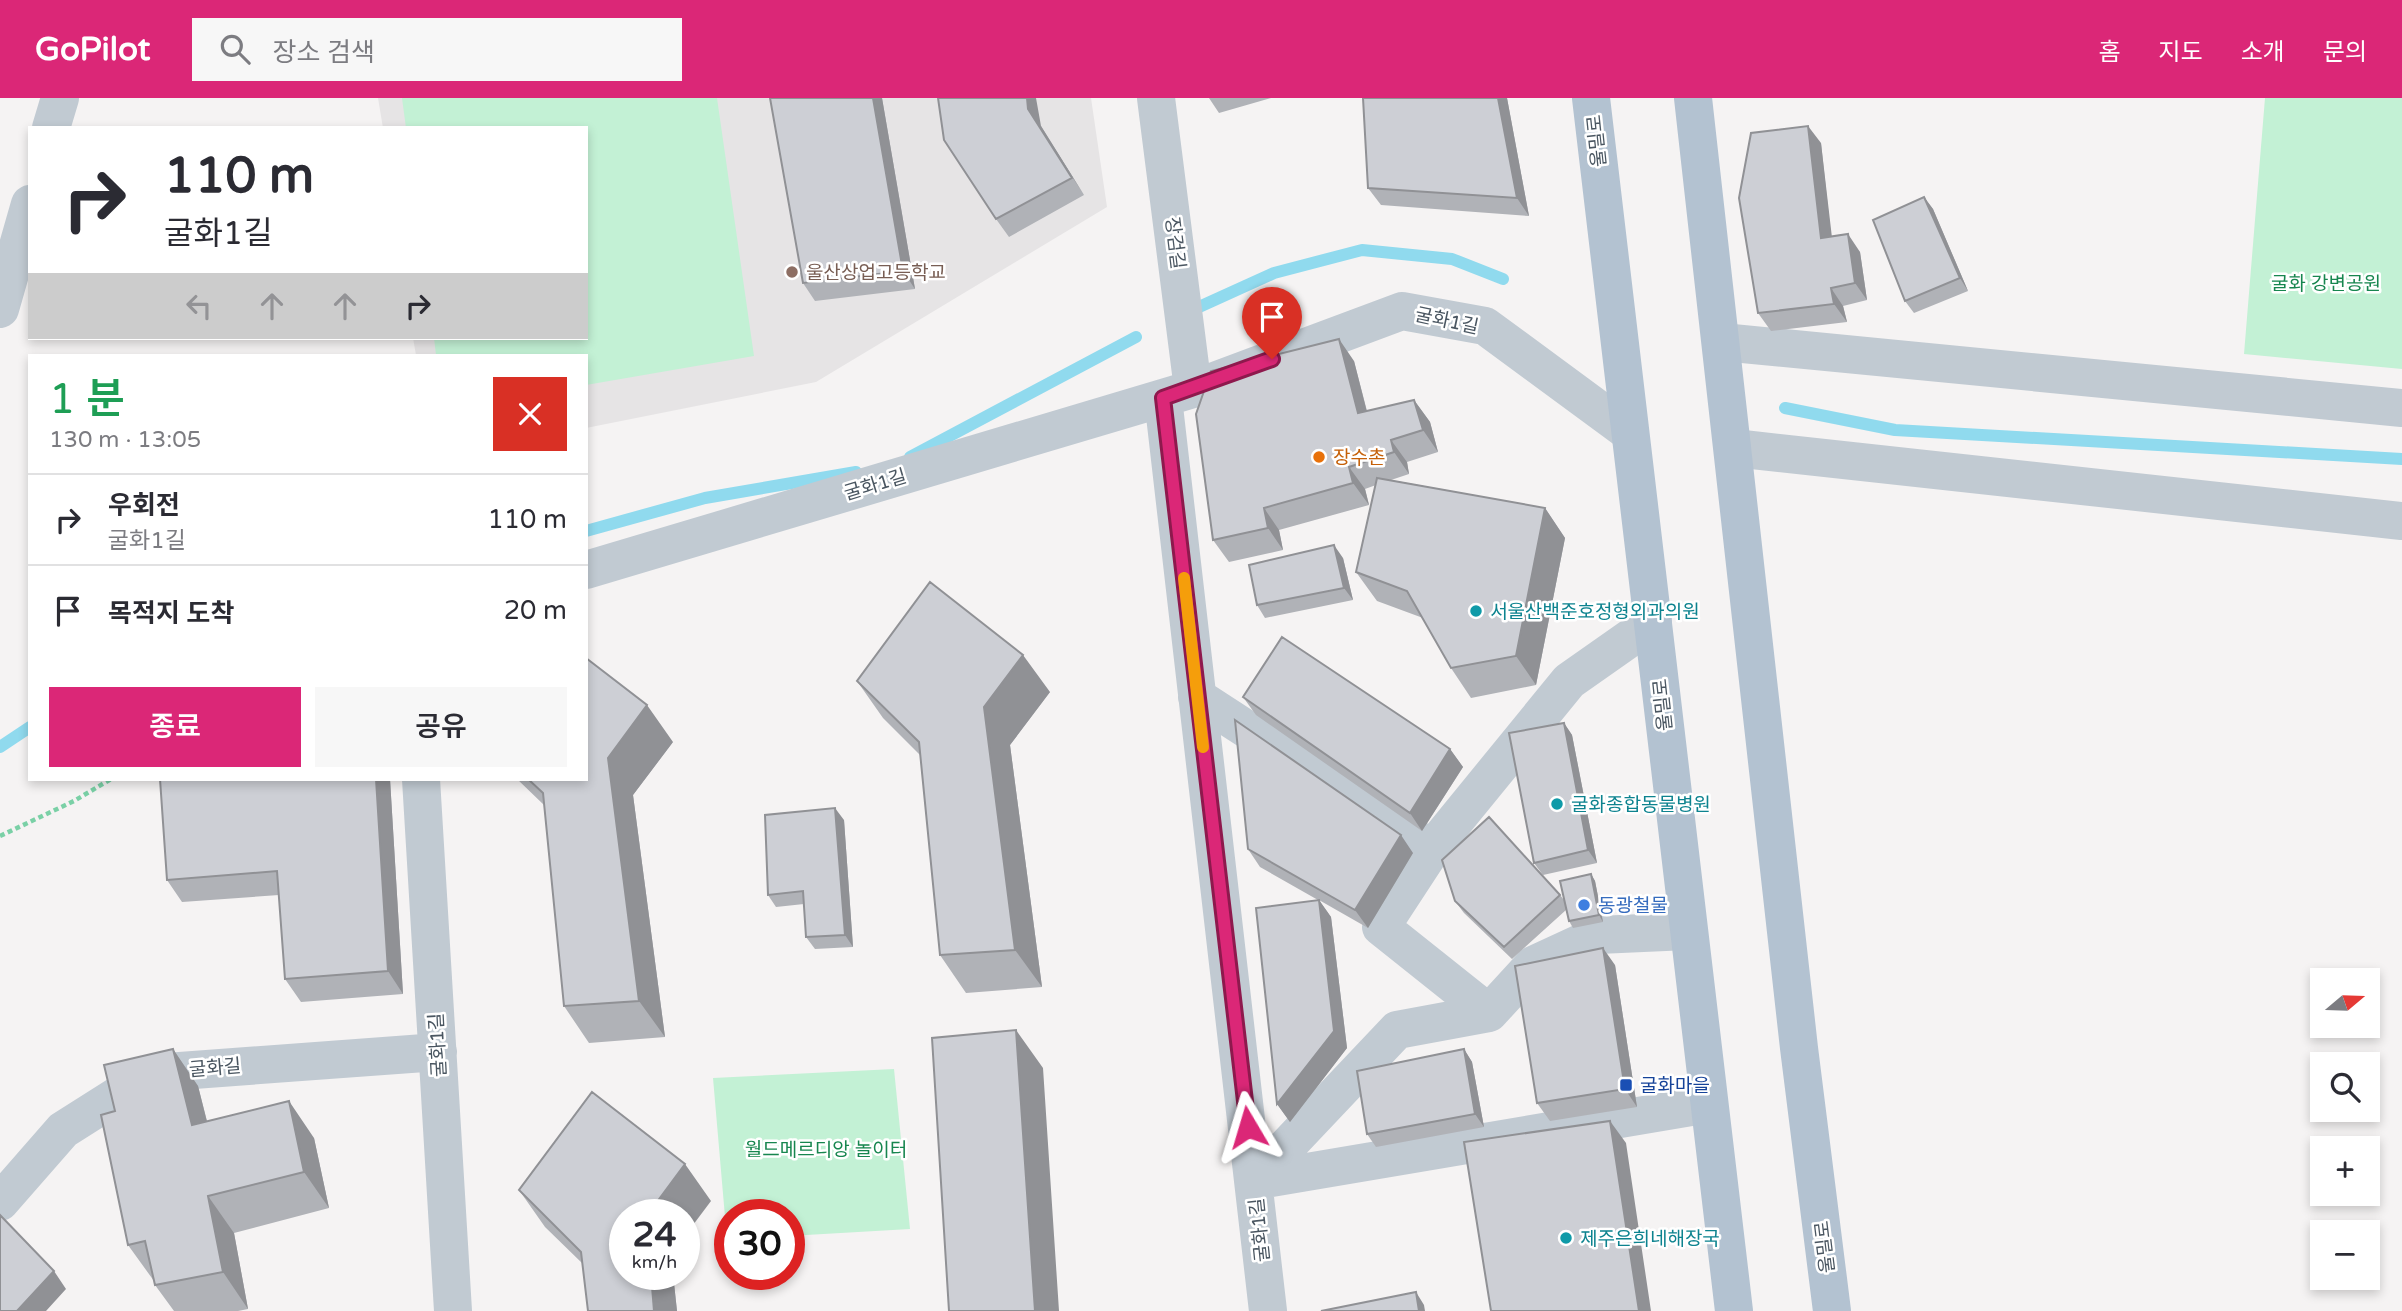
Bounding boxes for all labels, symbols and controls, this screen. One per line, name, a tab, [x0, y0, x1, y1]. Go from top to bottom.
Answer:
search box	[192, 18, 682, 81]
text: GoPilot	[35, 30, 150, 69]
icon: search	[216, 30, 254, 68]
text: 장소 검색	[272, 37, 375, 68]
text: 홈	[2098, 38, 2120, 67]
text: 지도	[2158, 38, 2203, 67]
text: 소개	[2241, 38, 2285, 67]
text: 문의	[2323, 38, 2367, 67]
street label: 울밀로	[1583, 114, 1611, 168]
text: 110 m	[164, 147, 314, 206]
icon: right	[49, 154, 140, 245]
text: 굴화1길	[164, 215, 272, 253]
street label: 장검길	[1161, 216, 1189, 270]
place label: 울산상업고등학교	[806, 262, 946, 284]
marker: 울산상업고등학교	[784, 264, 800, 280]
park label: 굴화 강변공원	[2271, 273, 2381, 295]
icon: left	[180, 287, 218, 325]
icon: ahead	[253, 287, 291, 325]
icon: ahead	[326, 287, 364, 325]
icon: right	[399, 287, 437, 325]
pin	[1242, 287, 1302, 359]
icon: arrive	[1253, 298, 1291, 336]
street label: 굴화1길	[1413, 304, 1481, 338]
text: 1 분	[49, 374, 125, 425]
button: close	[493, 377, 567, 451]
text: 130 m · 13:05	[49, 426, 201, 454]
place label: 장수촌	[1333, 447, 1385, 469]
marker: 장수촌	[1311, 449, 1327, 465]
street label: 굴화1길	[841, 465, 909, 505]
text: 우회전	[108, 490, 180, 521]
icon: right	[49, 501, 87, 539]
text: 110 m	[487, 504, 567, 535]
text: 굴화1길	[108, 527, 186, 555]
icon: arrive	[49, 592, 87, 630]
text: 20 m	[504, 595, 567, 626]
text: 목적지 도착	[108, 598, 234, 629]
place label: 서울산백준호정형외과의원	[1490, 601, 1700, 623]
marker: 서울산백준호정형외과의원	[1468, 603, 1484, 619]
street label: 울밀로	[1649, 678, 1677, 732]
button: 종료	[49, 687, 301, 767]
button: 공유	[315, 687, 567, 767]
place label: 굴화종합동물병원	[1571, 794, 1711, 816]
marker: 굴화종합동물병원	[1549, 796, 1565, 812]
place label: 동광철물	[1598, 895, 1668, 917]
marker: 동광철물	[1576, 897, 1592, 913]
north arrow	[2310, 968, 2380, 1038]
map controls	[2310, 968, 2380, 1290]
street label: 굴화1길	[425, 1012, 451, 1078]
button: search	[2310, 1052, 2380, 1122]
street label: 굴화길	[188, 1055, 242, 1081]
place label: 굴화마을	[1640, 1075, 1710, 1097]
marker: 굴화마을	[1618, 1077, 1634, 1093]
position arrow	[1211, 1090, 1285, 1164]
button: +	[2310, 1136, 2380, 1206]
park label: 월드메르디앙 놀이터	[745, 1139, 907, 1161]
street label: 굴화1길	[1246, 1197, 1274, 1263]
speed limit sign: 30	[714, 1199, 805, 1290]
text: 24	[633, 1214, 676, 1256]
street label: 울밀로	[1811, 1220, 1839, 1274]
button: −	[2310, 1220, 2380, 1290]
place label: 제주은희네해장국	[1580, 1228, 1720, 1250]
marker: 제주은희네해장국	[1558, 1230, 1574, 1246]
text: km/h	[632, 1251, 677, 1273]

